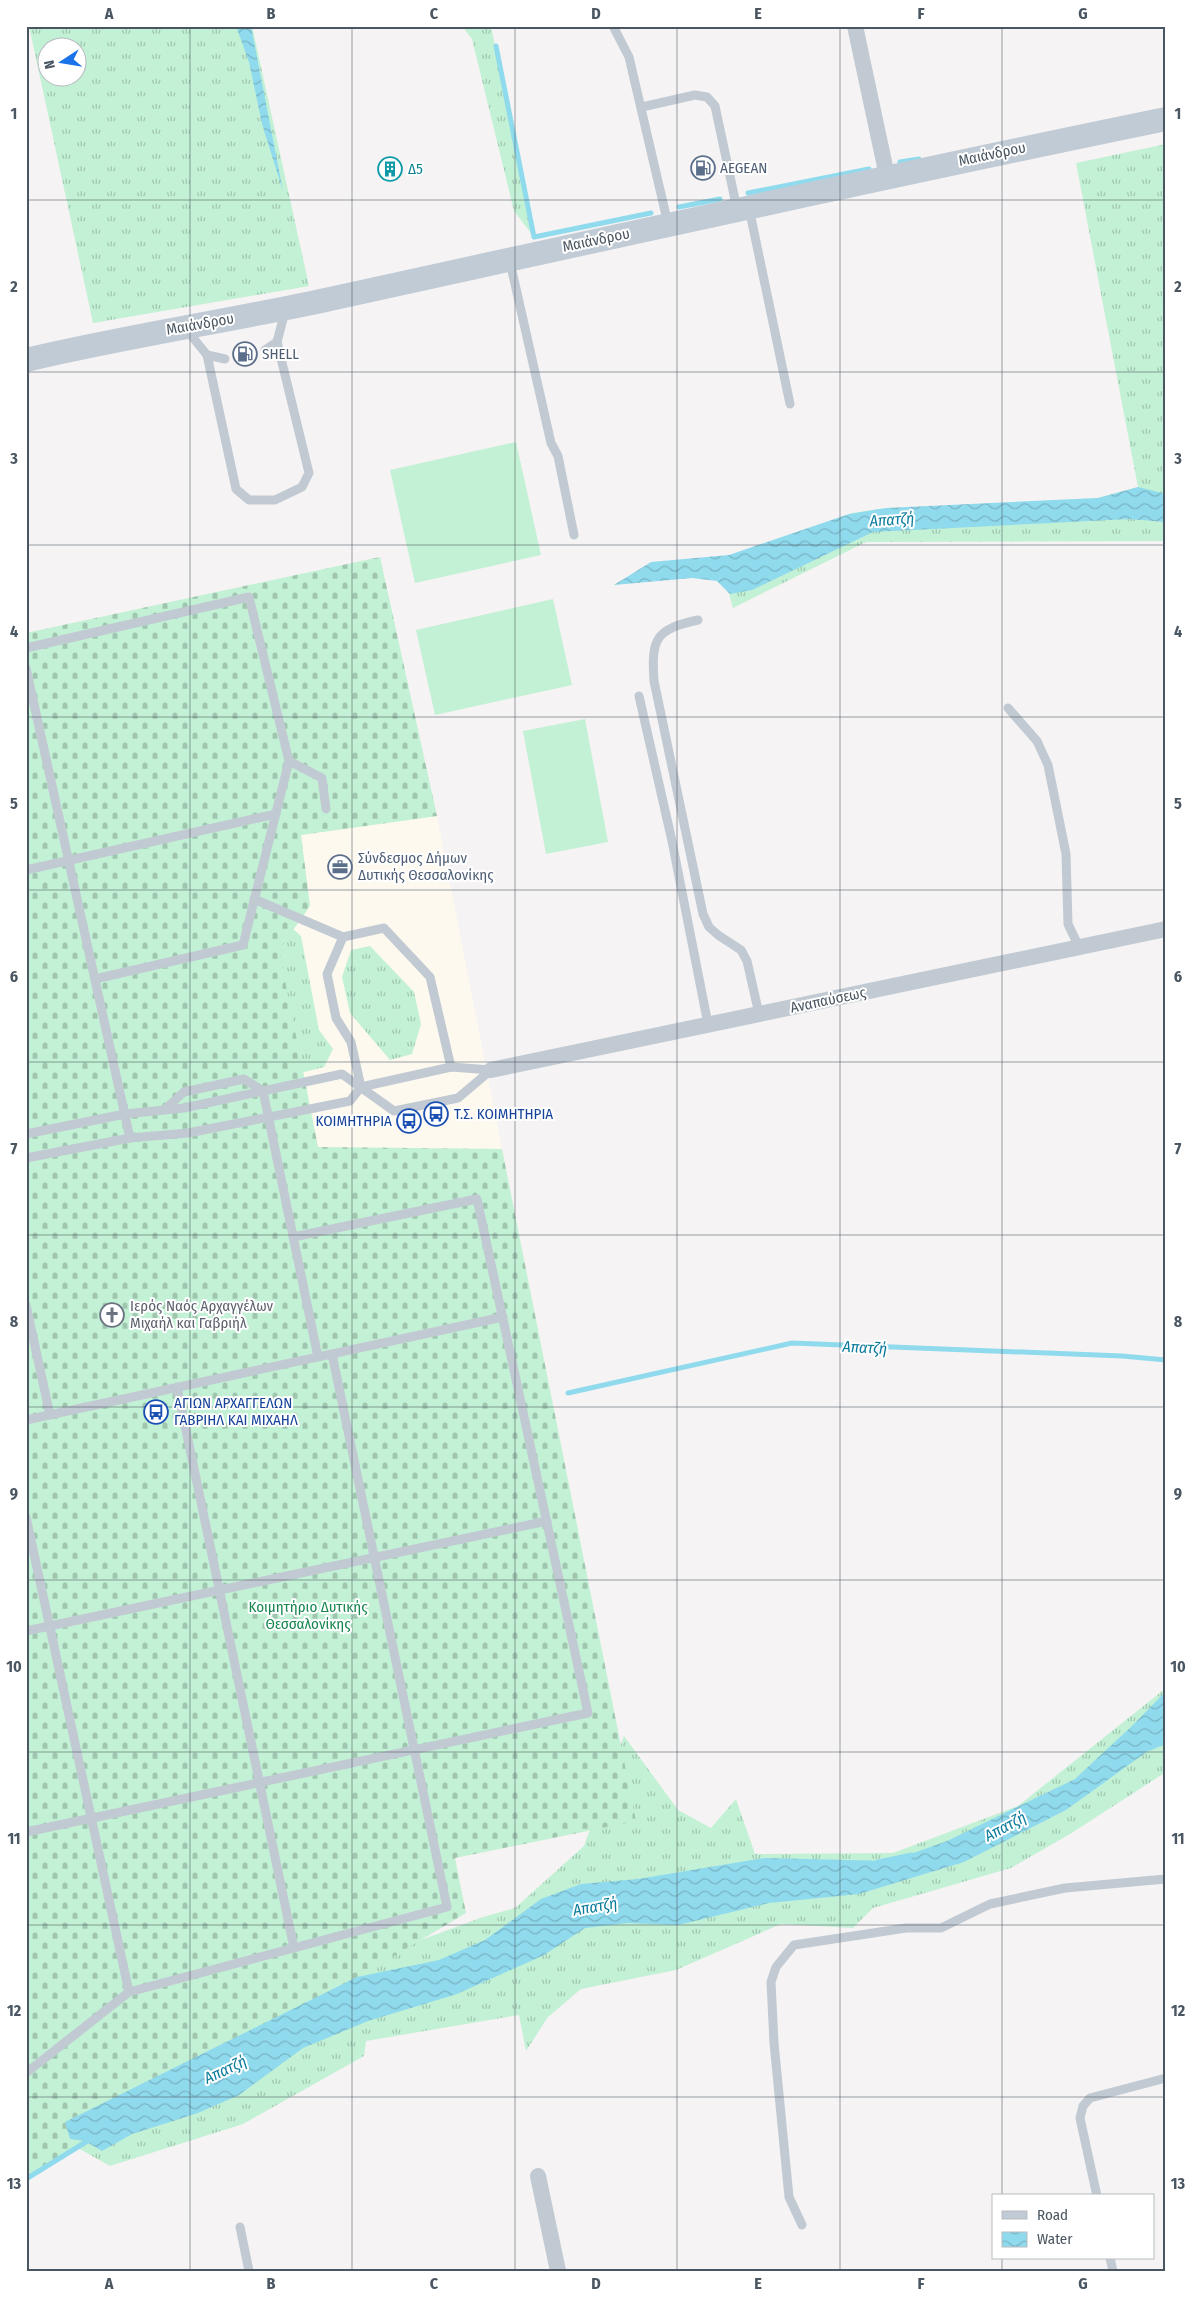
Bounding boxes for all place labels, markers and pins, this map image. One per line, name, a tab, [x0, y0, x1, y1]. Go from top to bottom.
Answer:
fuel station icon: AEGEAN	[690, 155, 716, 181]
building icon: Δ5	[377, 156, 403, 182]
place label: AEGEAN	[720, 159, 767, 177]
place label: Δ5	[408, 160, 423, 178]
fuel station icon: SHELL	[232, 341, 258, 367]
place label: SHELL	[262, 345, 299, 363]
place label: Σύνδεσμος Δήμων Δυτικής Θεσσαλονίκης	[358, 849, 494, 884]
office icon: Σύνδεσμος Δήμων Δυτικής Θεσσαλονίκης	[327, 854, 353, 880]
bus stop icon: Τ.Σ. ΚΟΙΜΗΤΗΡΙΑ	[423, 1101, 449, 1127]
place label: Τ.Σ. ΚΟΙΜΗΤΗΡΙΑ	[454, 1105, 553, 1123]
bus stop icon: ΚΟΙΜΗΤΗΡΙΑ	[396, 1108, 422, 1134]
place label: ΚΟΙΜΗΤΗΡΙΑ	[315, 1112, 392, 1130]
place label: Ιερός Ναός Αρχαγγέλων Μιχαήλ και Γαβριήλ	[130, 1297, 274, 1332]
church icon: Ιερός Ναός Αρχαγγέλων Μιχαήλ και Γαβριήλ	[99, 1302, 125, 1328]
place label: ΑΓΙΩΝ ΑΡΧΑΓΓΕΛΩΝ ΓΑΒΡΙΗΛ ΚΑΙ ΜΙΧΑΗΛ	[174, 1394, 298, 1429]
bus stop icon: ΑΓΙΩΝ ΑΡΧΑΓΓΕΛΩΝ ΓΑΒΡΙΗΛ ΚΑΙ ΜΙΧΑΗΛ	[143, 1399, 169, 1425]

